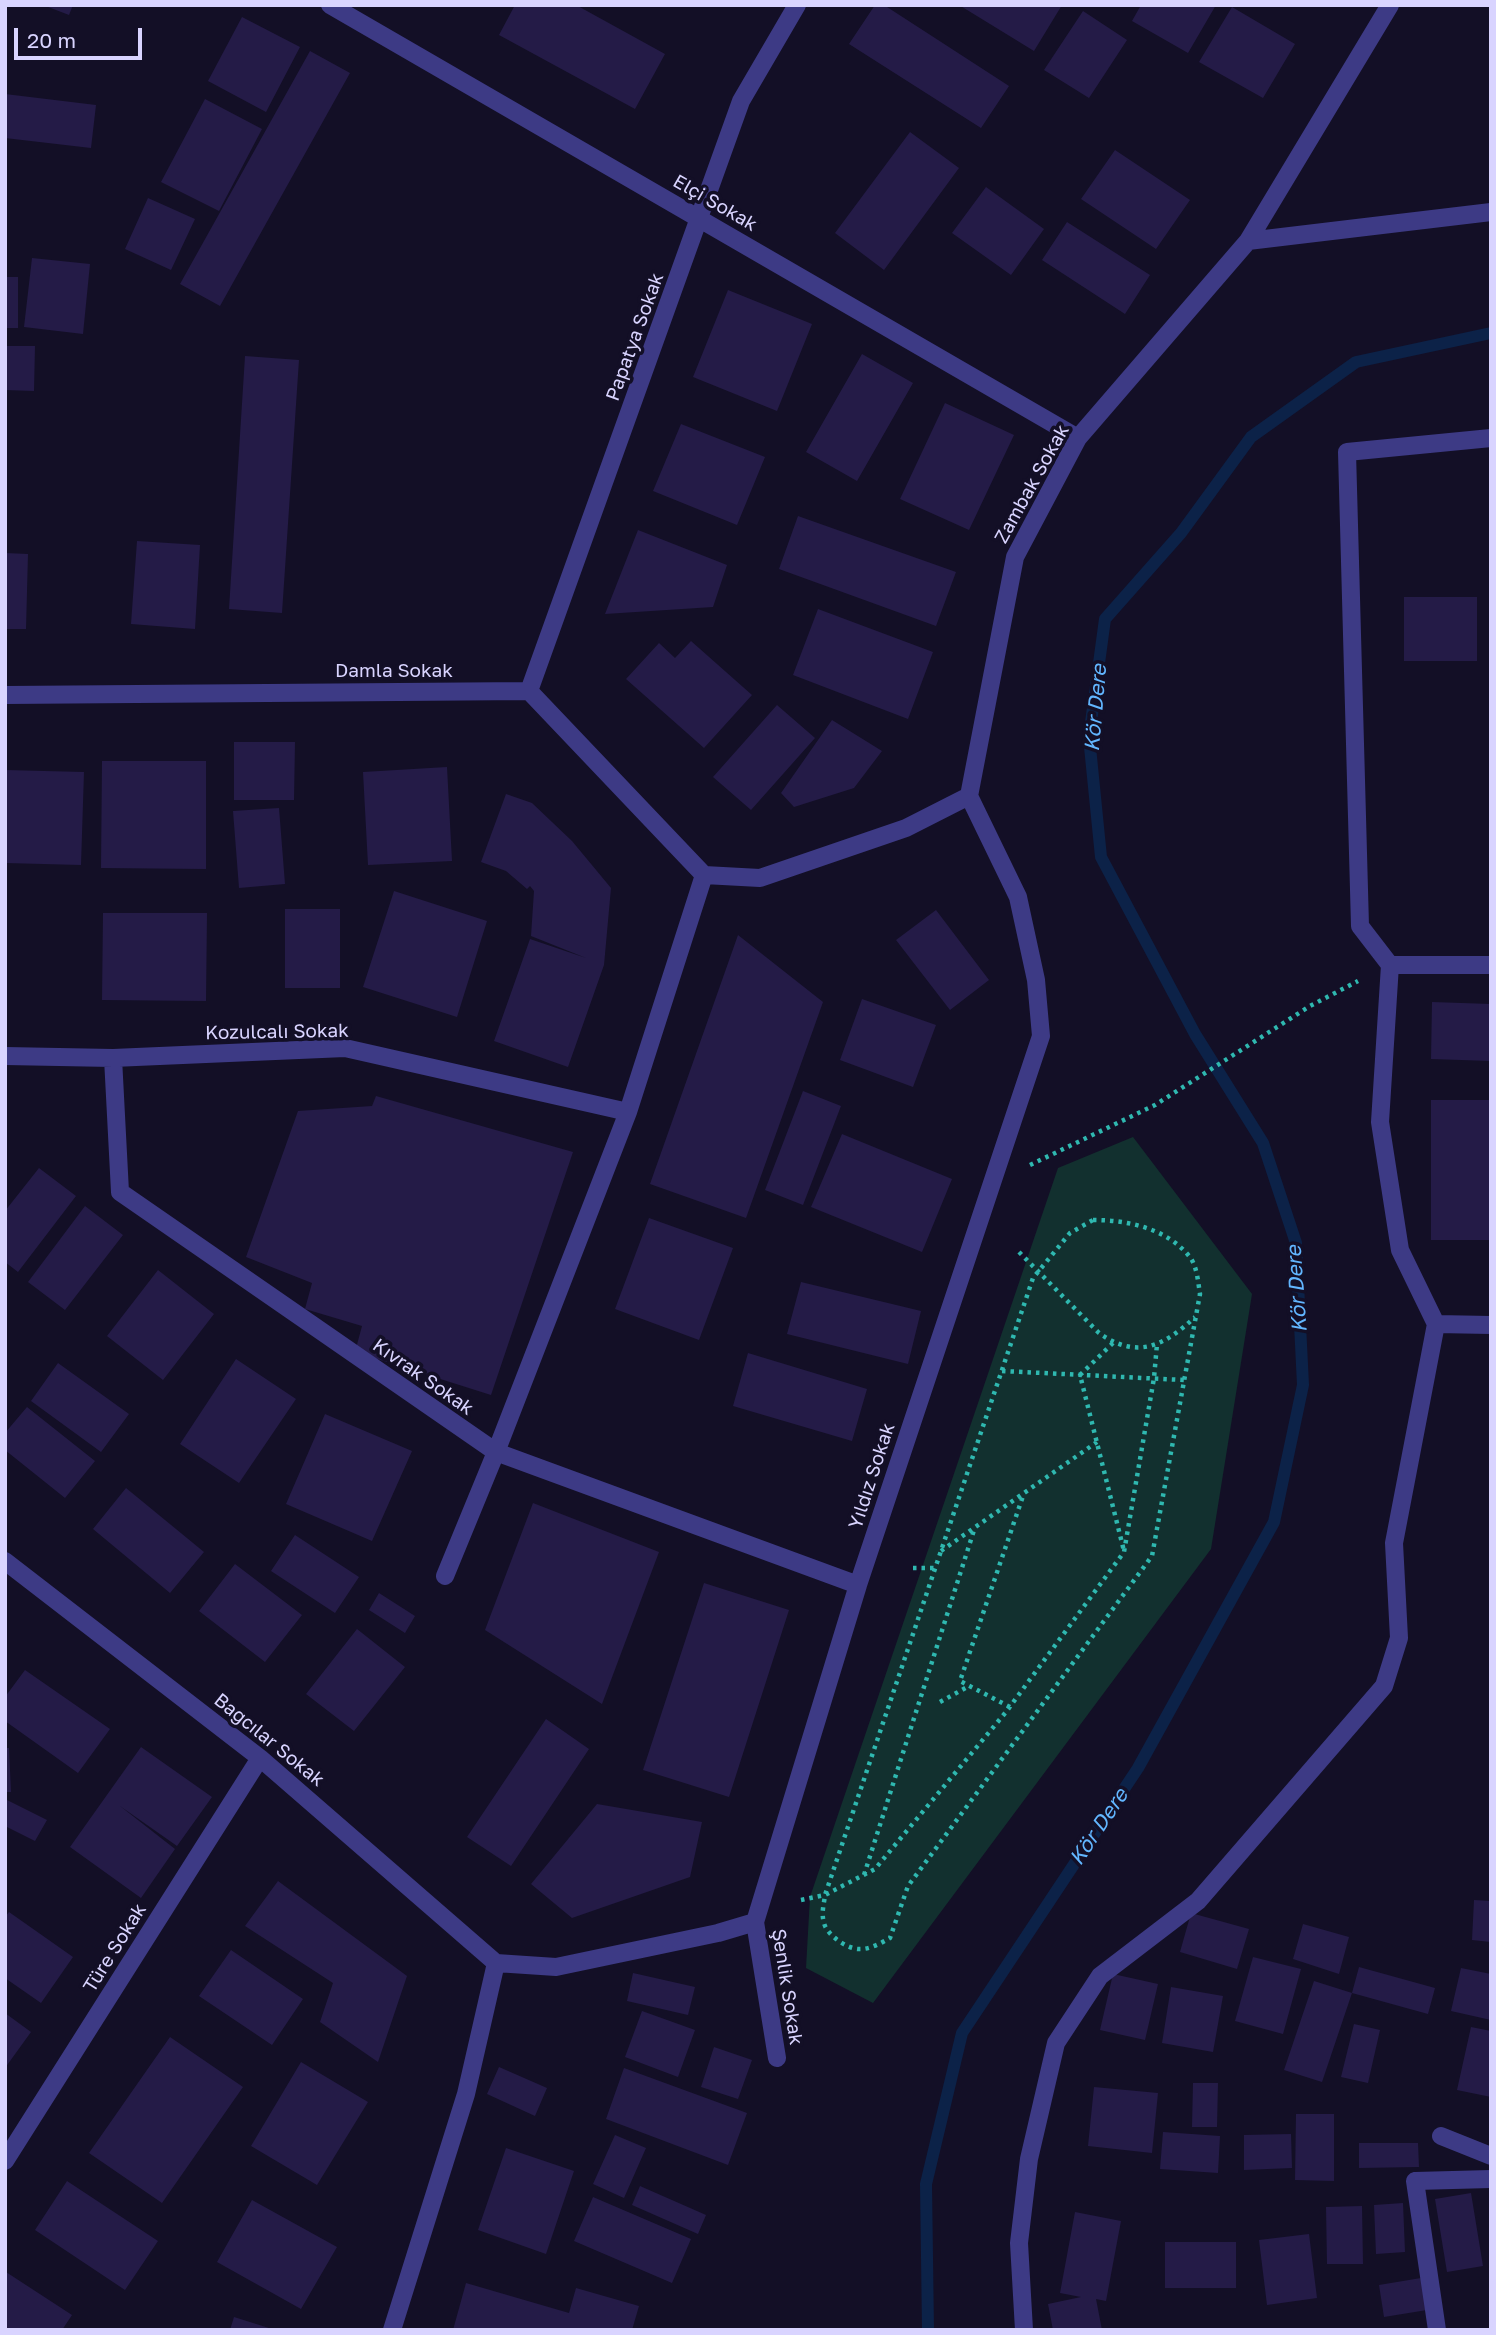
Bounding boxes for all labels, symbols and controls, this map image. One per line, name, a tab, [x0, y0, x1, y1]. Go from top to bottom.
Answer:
scale bar	[18, 14, 145, 58]
text: 20 m	[27, 27, 76, 53]
street label: Elçi Sokak	[669, 170, 761, 236]
street label: Papatya Sokak	[601, 270, 669, 404]
street label: Zambak Sokak	[990, 421, 1074, 547]
street label: Damla Sokak	[335, 660, 453, 682]
water label: Kör Dere	[1080, 663, 1112, 753]
street label: Kozulcalı Sokak	[205, 1019, 349, 1045]
water label: Kör Dere	[1281, 1245, 1313, 1333]
street label: Kıvrak Sokak	[368, 1334, 478, 1420]
street label: Yıldız Sokak	[844, 1420, 900, 1532]
street label: Bağcılar Sokak	[209, 1689, 329, 1791]
water label: Kör Dere	[1064, 1784, 1134, 1870]
street label: Türe Sokak	[79, 1899, 151, 1997]
street label: Şenlik Sokak	[767, 1927, 807, 2047]

